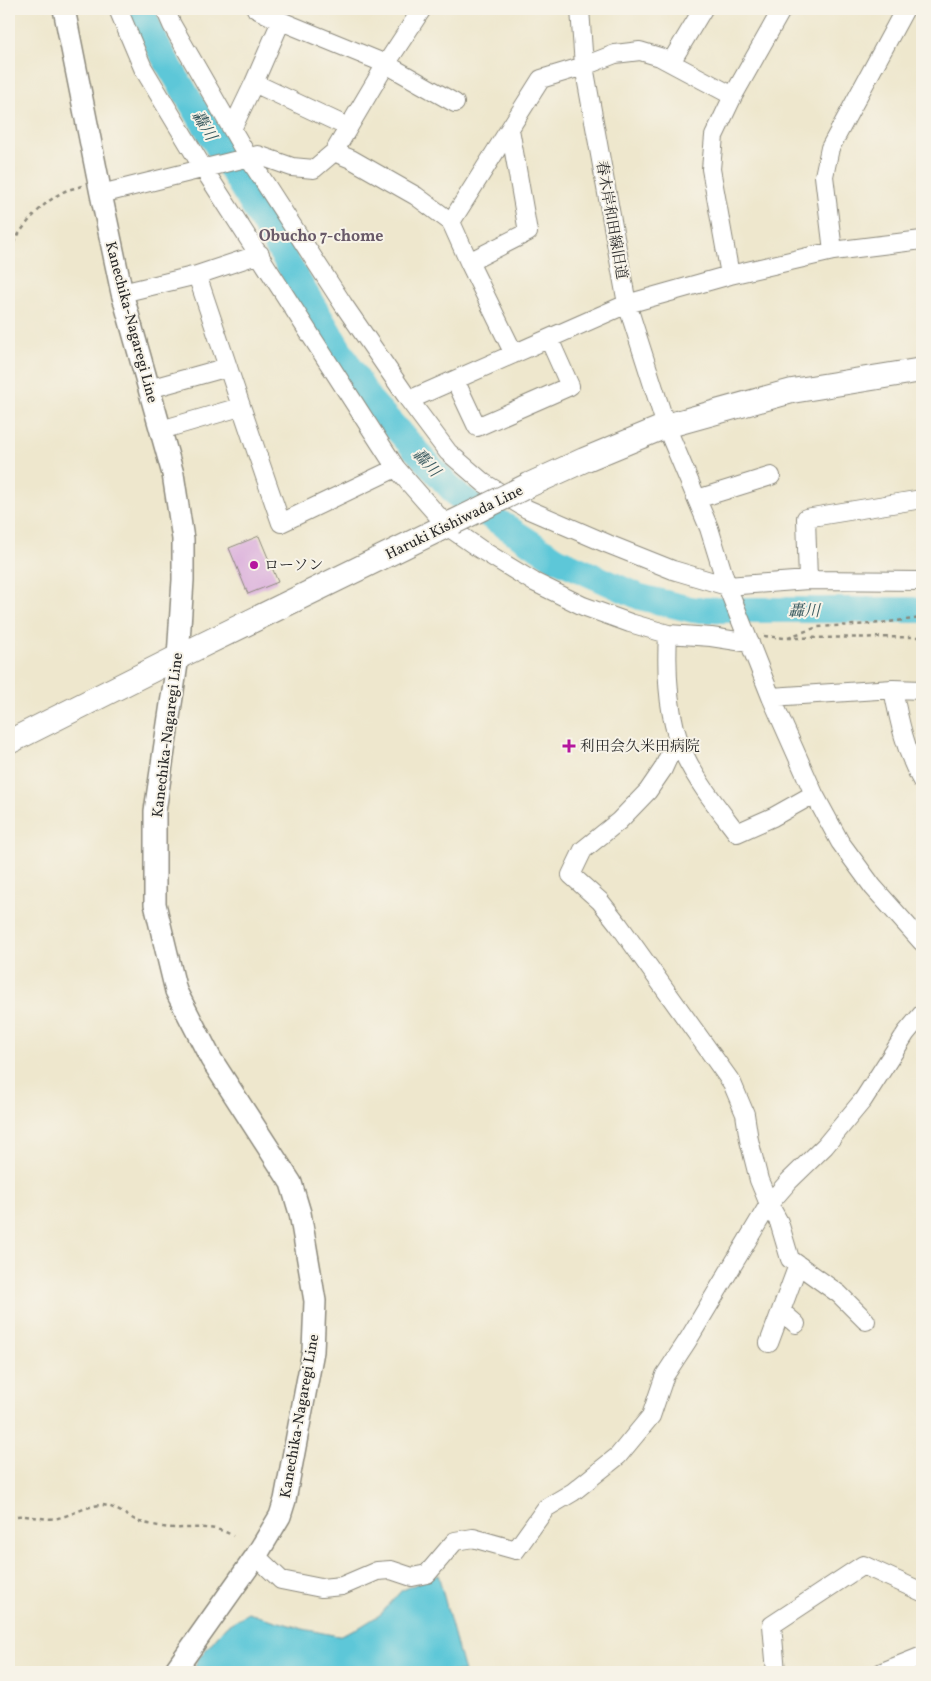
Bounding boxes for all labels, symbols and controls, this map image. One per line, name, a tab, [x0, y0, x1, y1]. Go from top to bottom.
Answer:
water label: 轟川	[186, 107, 222, 147]
street label: 春木岸和田線旧道	[590, 159, 631, 281]
district label: Obucho 7-chome	[259, 226, 383, 248]
street label: Kanechika-Nagaregi Line	[99, 239, 162, 405]
water label: 轟川	[407, 444, 446, 484]
street label: Haruki Kishiwada Line	[382, 481, 527, 566]
place label: ローソン	[264, 556, 323, 577]
marker: ローソン	[248, 559, 260, 571]
water label: 轟川	[788, 601, 822, 623]
street label: Kanechika-Nagaregi Line	[148, 651, 189, 819]
place label: 利田会久米田病院	[580, 737, 700, 758]
marker: 利田会久米田病院	[562, 739, 576, 753]
street label: Kanechika-Nagaregi Line	[276, 1333, 325, 1500]

